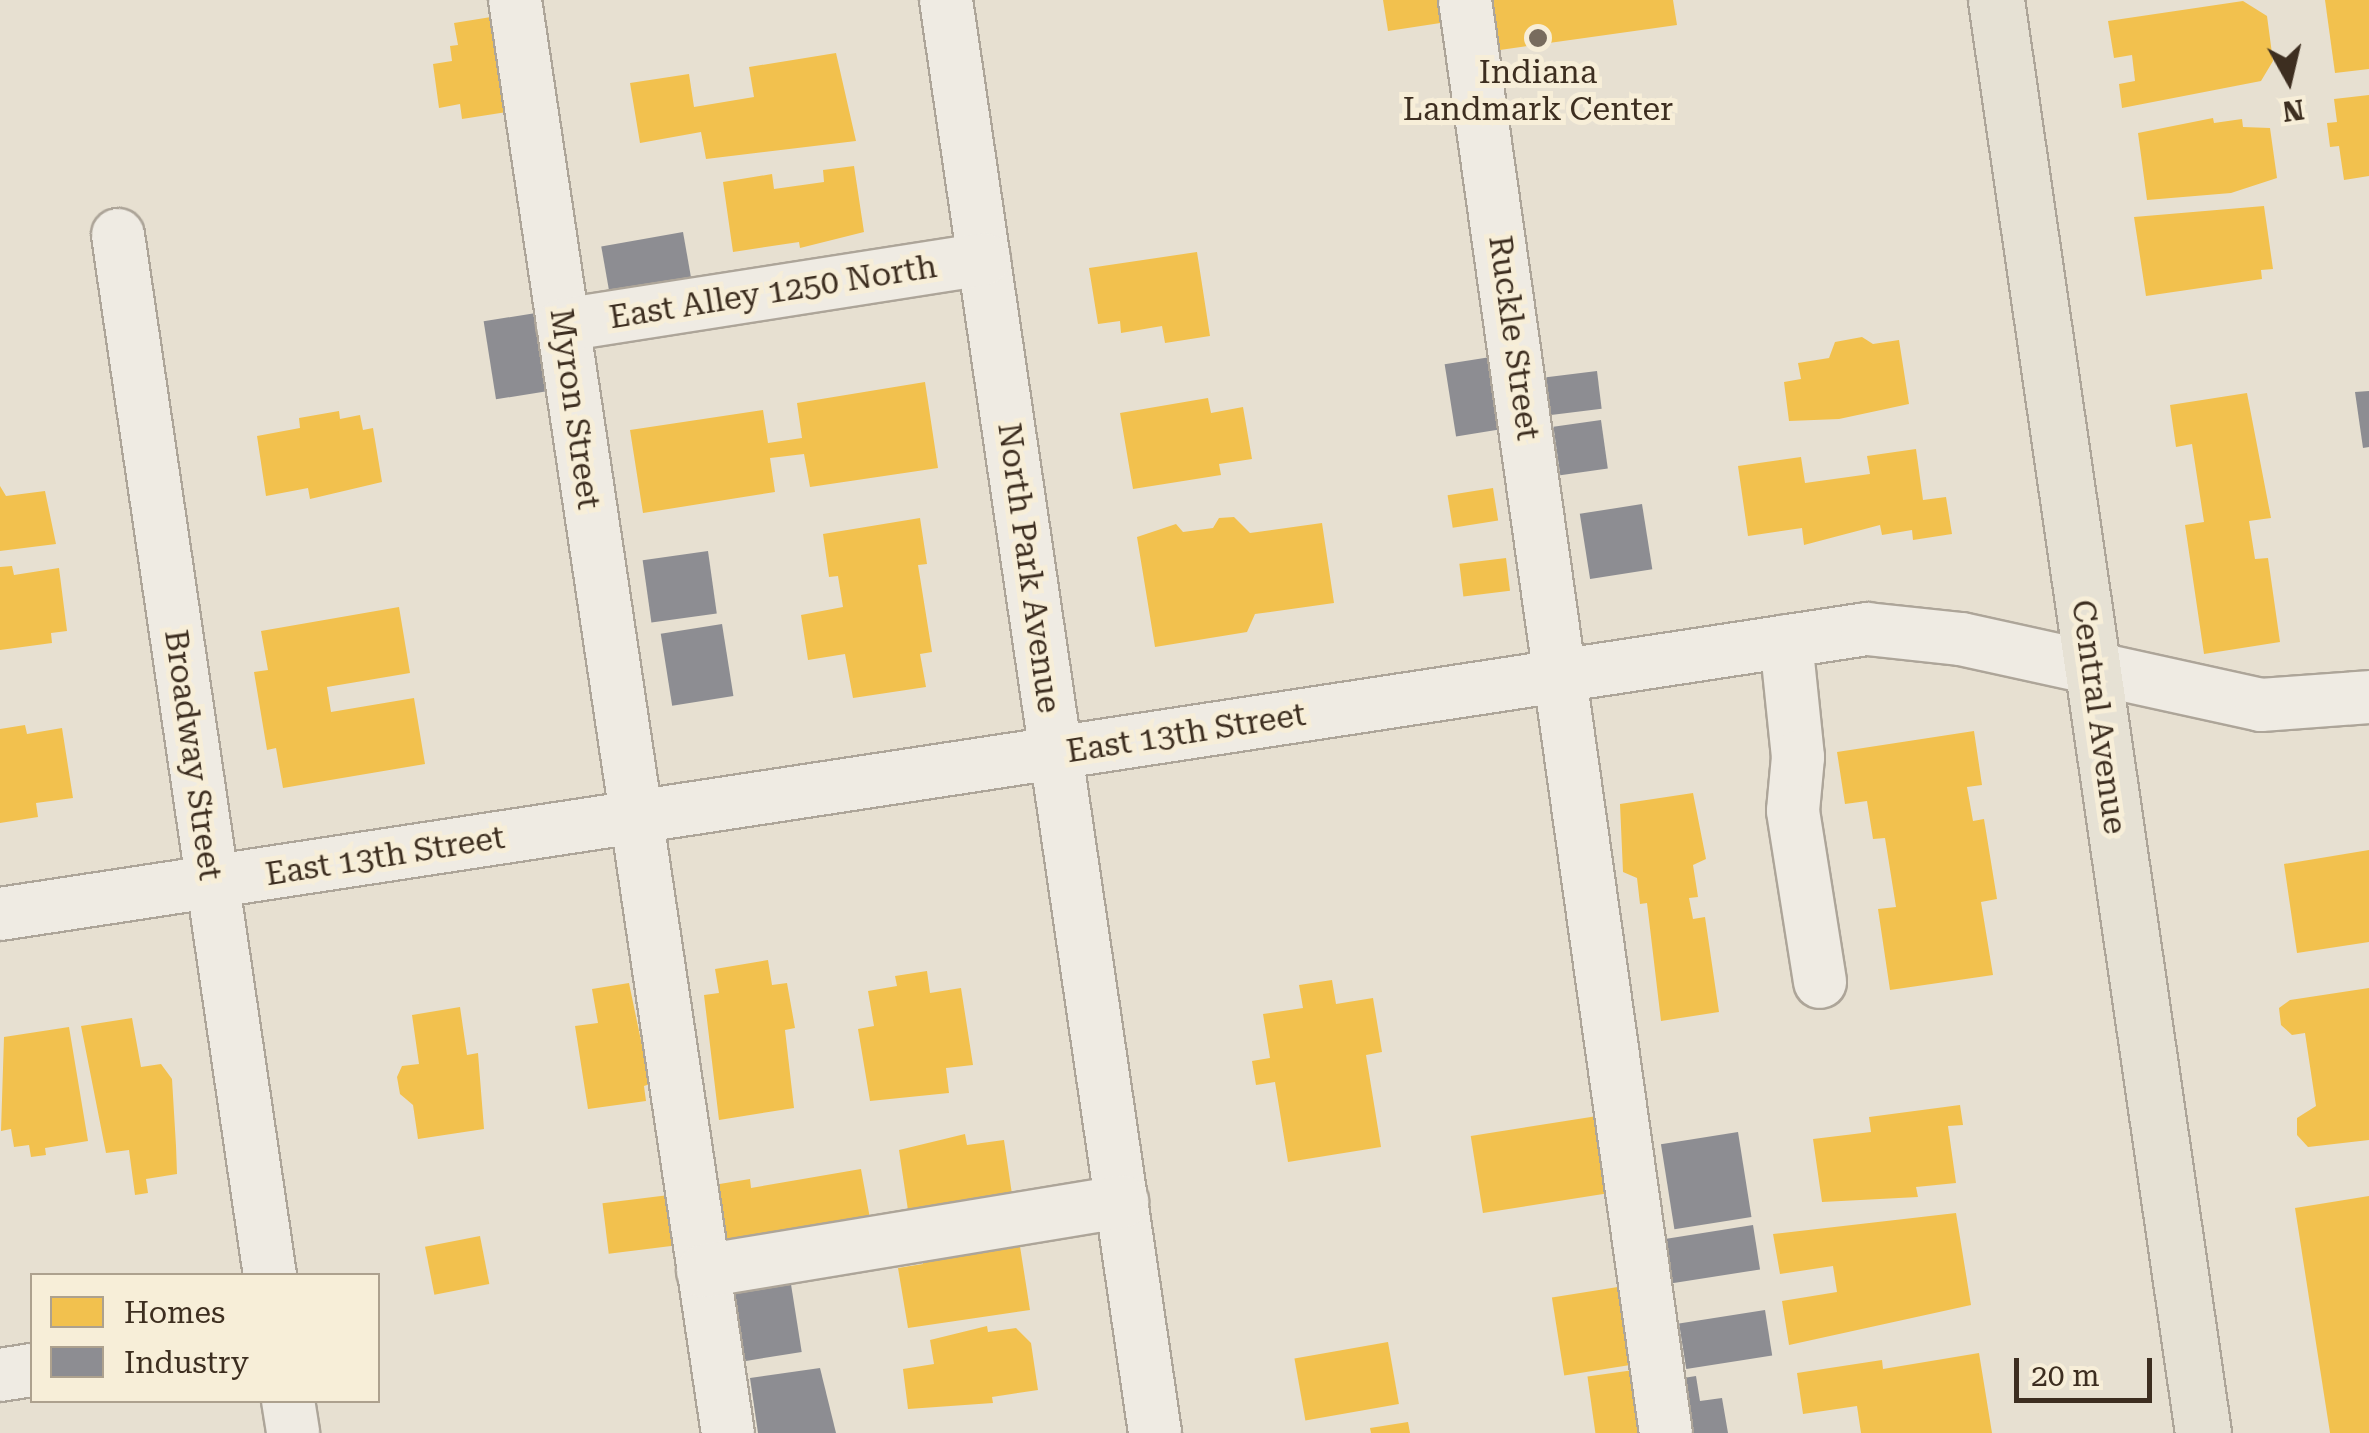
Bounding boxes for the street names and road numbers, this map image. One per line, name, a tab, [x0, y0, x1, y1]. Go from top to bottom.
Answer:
street label: Ruckle Street	[1481, 233, 1547, 443]
street label: East Alley 1250 North	[606, 247, 940, 337]
street label: Myron Street	[542, 306, 608, 512]
street label: North Park Avenue	[990, 420, 1068, 716]
street label: Central Avenue	[2064, 597, 2134, 837]
street label: Broadway Street	[156, 627, 230, 883]
street label: East 13th Street	[1064, 695, 1308, 771]
street label: East 13th Street	[263, 818, 507, 894]

